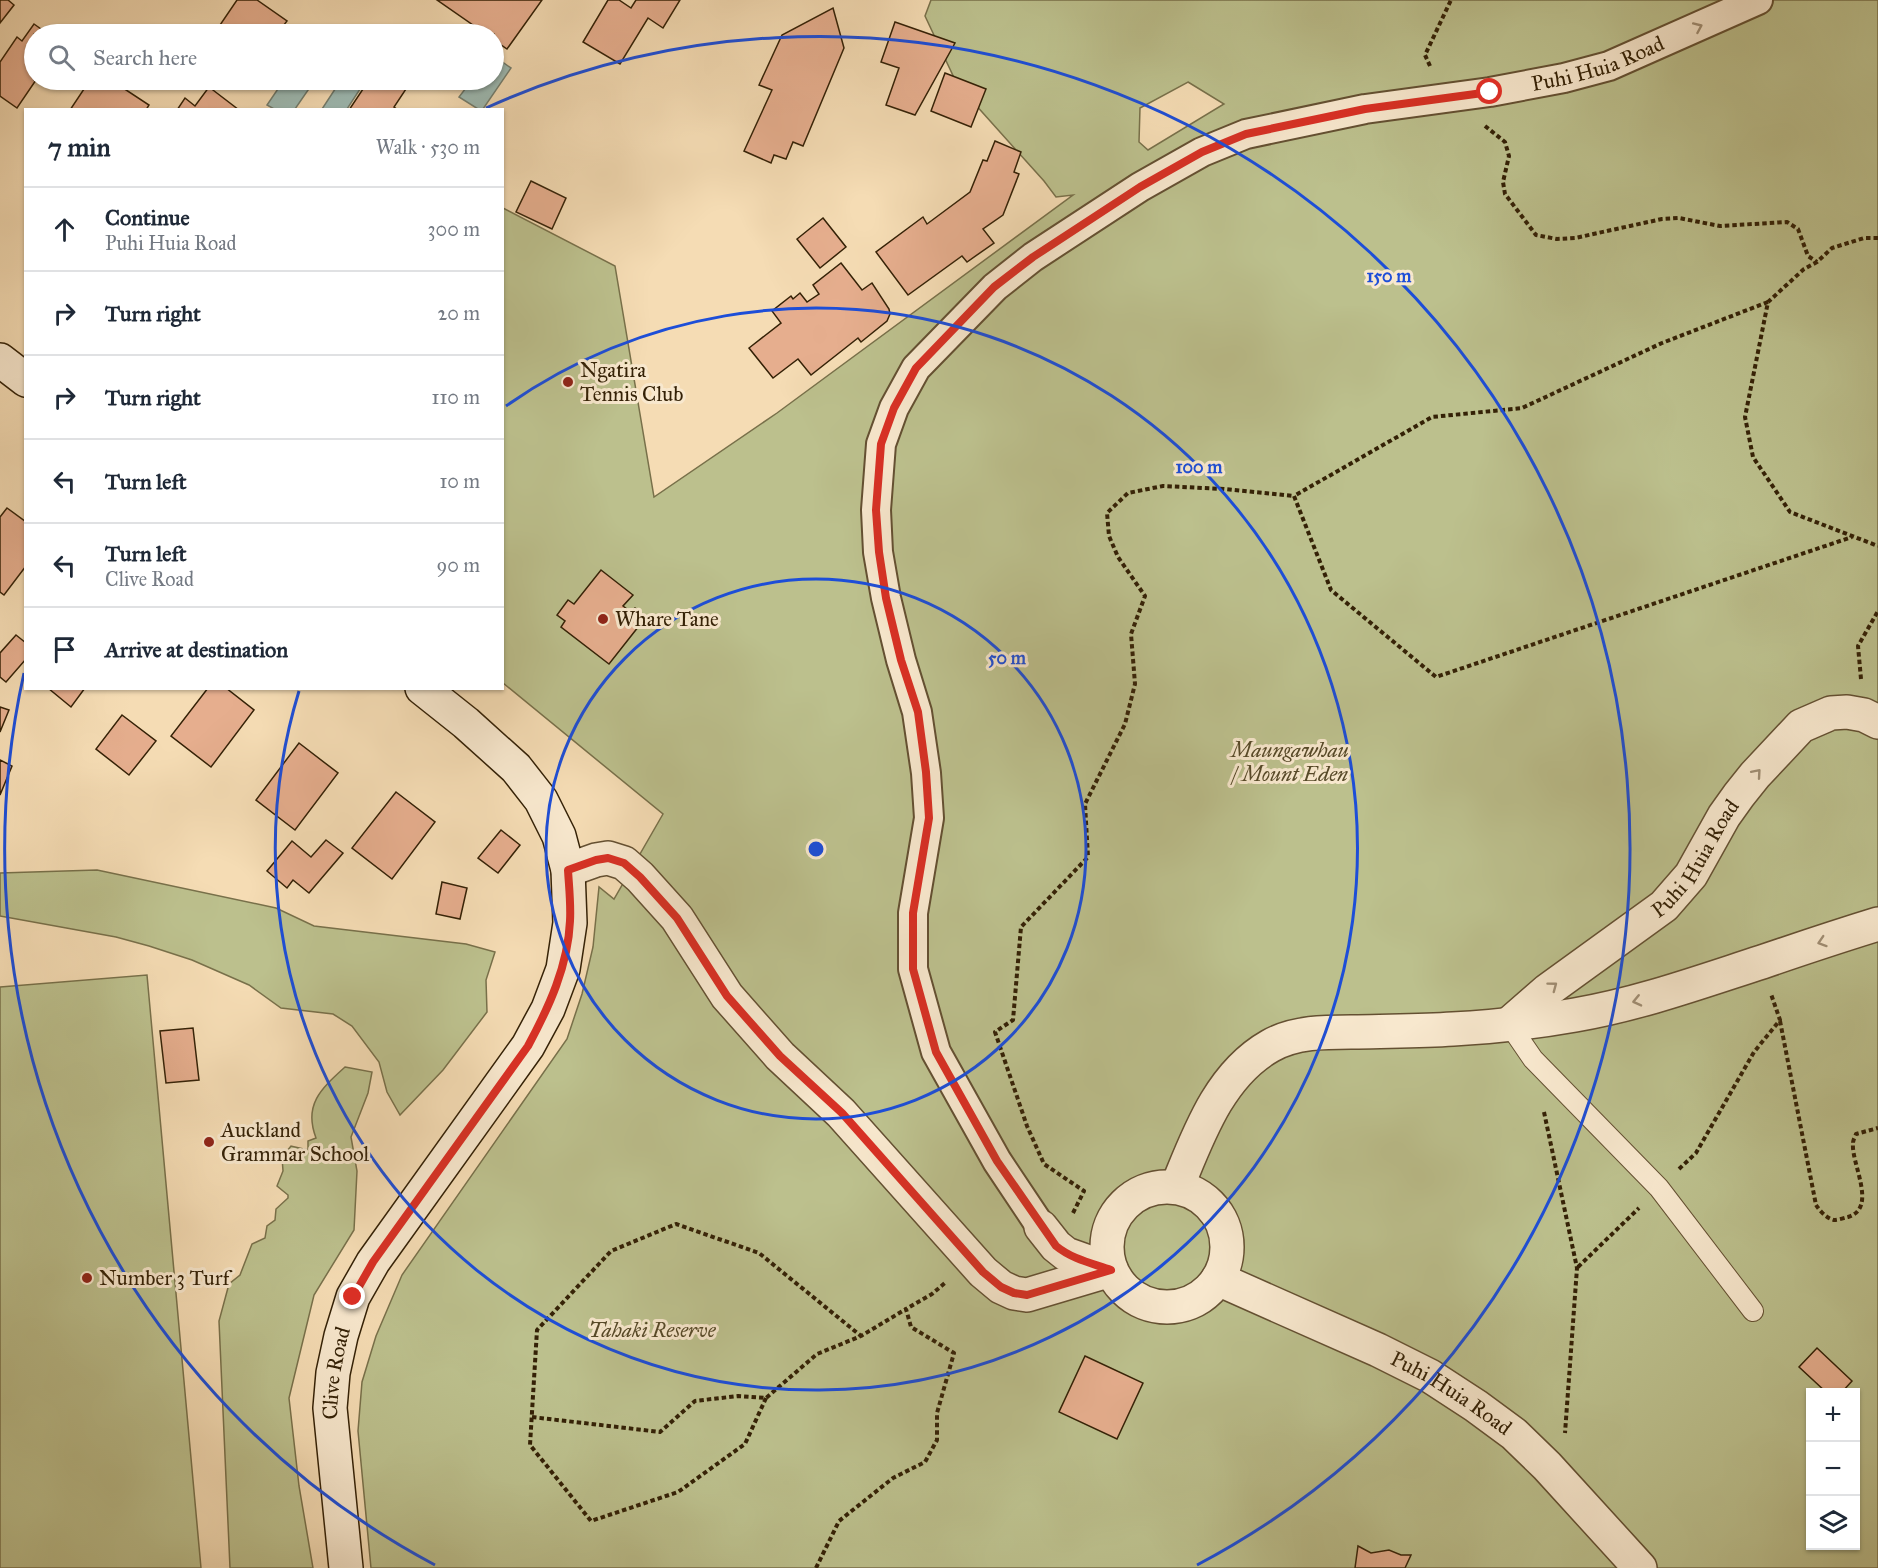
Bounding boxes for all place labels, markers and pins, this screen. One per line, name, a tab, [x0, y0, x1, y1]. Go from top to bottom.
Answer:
place label: Ngatira Tennis Club	[580, 357, 683, 407]
marker: Ngatira Tennis Club	[561, 375, 575, 389]
place label: Whare Tane	[615, 606, 719, 632]
marker: Whare Tane	[596, 612, 610, 626]
centre of rings	[806, 839, 826, 859]
place label: Auckland Grammar School	[220, 1117, 370, 1167]
marker: Auckland Grammar School	[202, 1135, 216, 1149]
place label: Number 3 Turf	[99, 1265, 233, 1291]
marker: Number 3 Turf	[80, 1271, 94, 1285]

